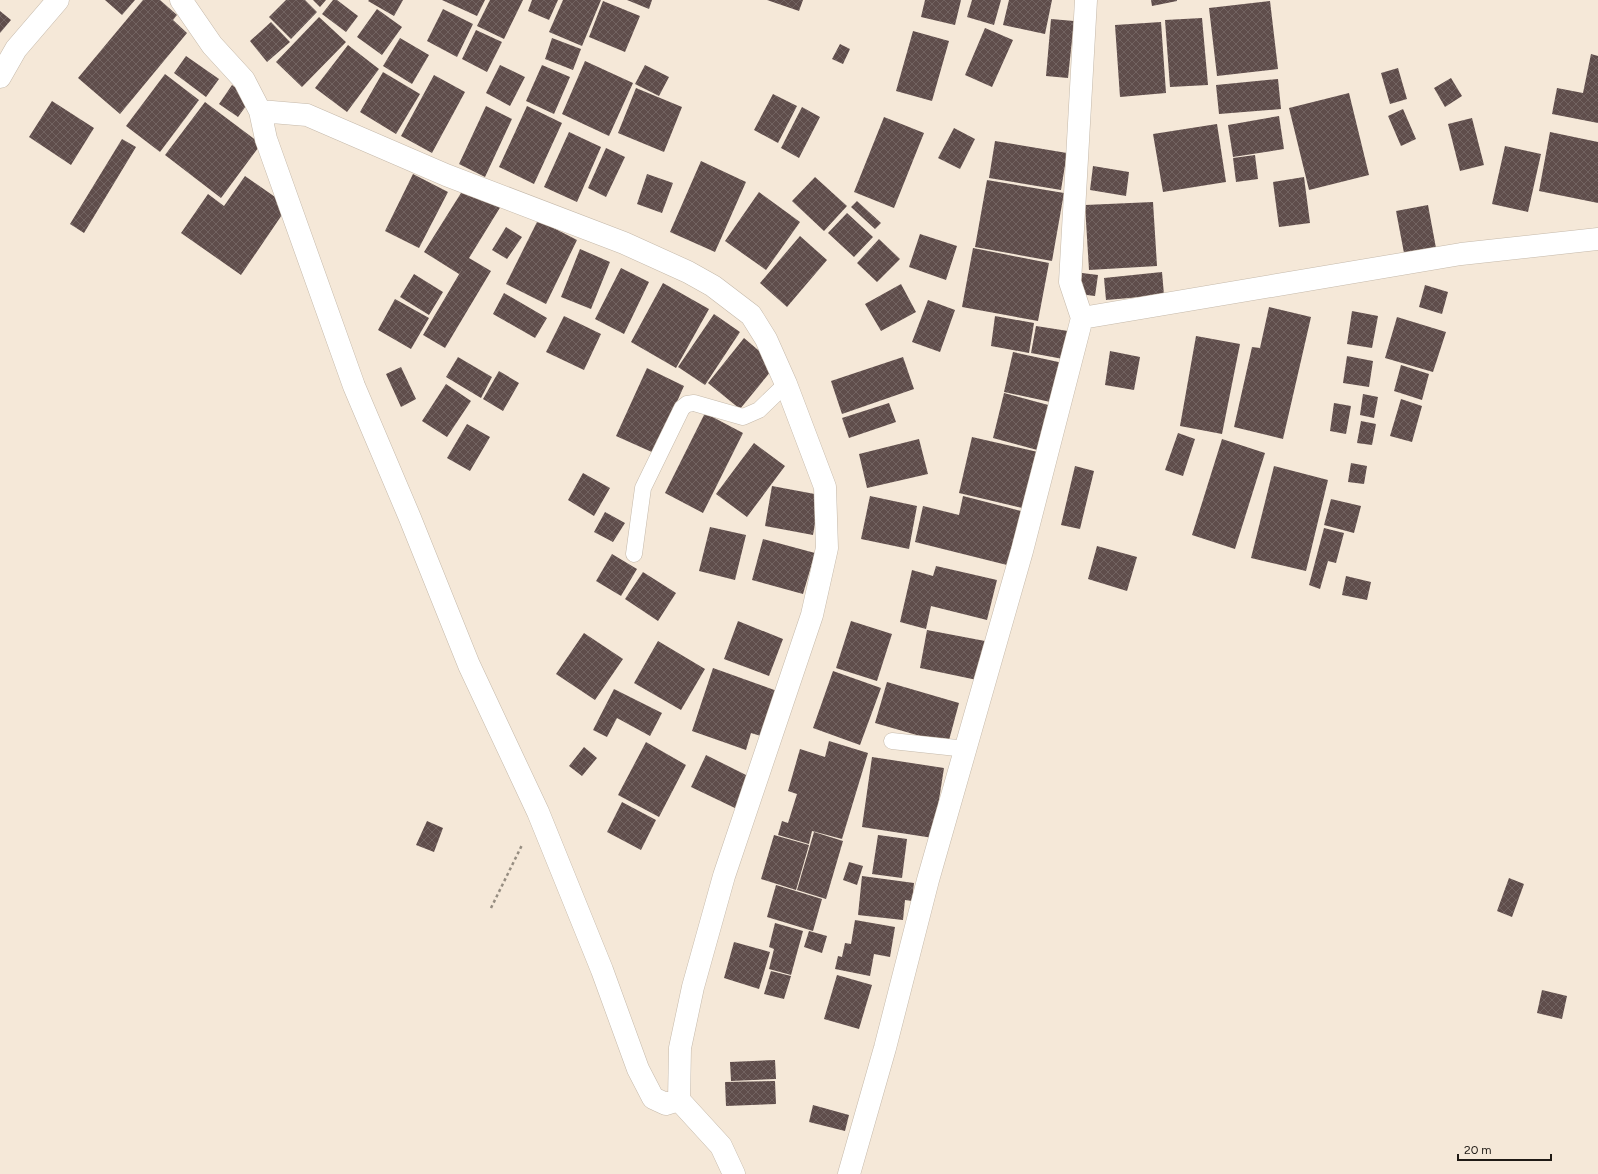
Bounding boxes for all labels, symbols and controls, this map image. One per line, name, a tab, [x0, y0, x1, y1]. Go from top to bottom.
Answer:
scale bar	[1458, 1136, 1551, 1162]
text: 20 m	[1464, 1143, 1492, 1157]

